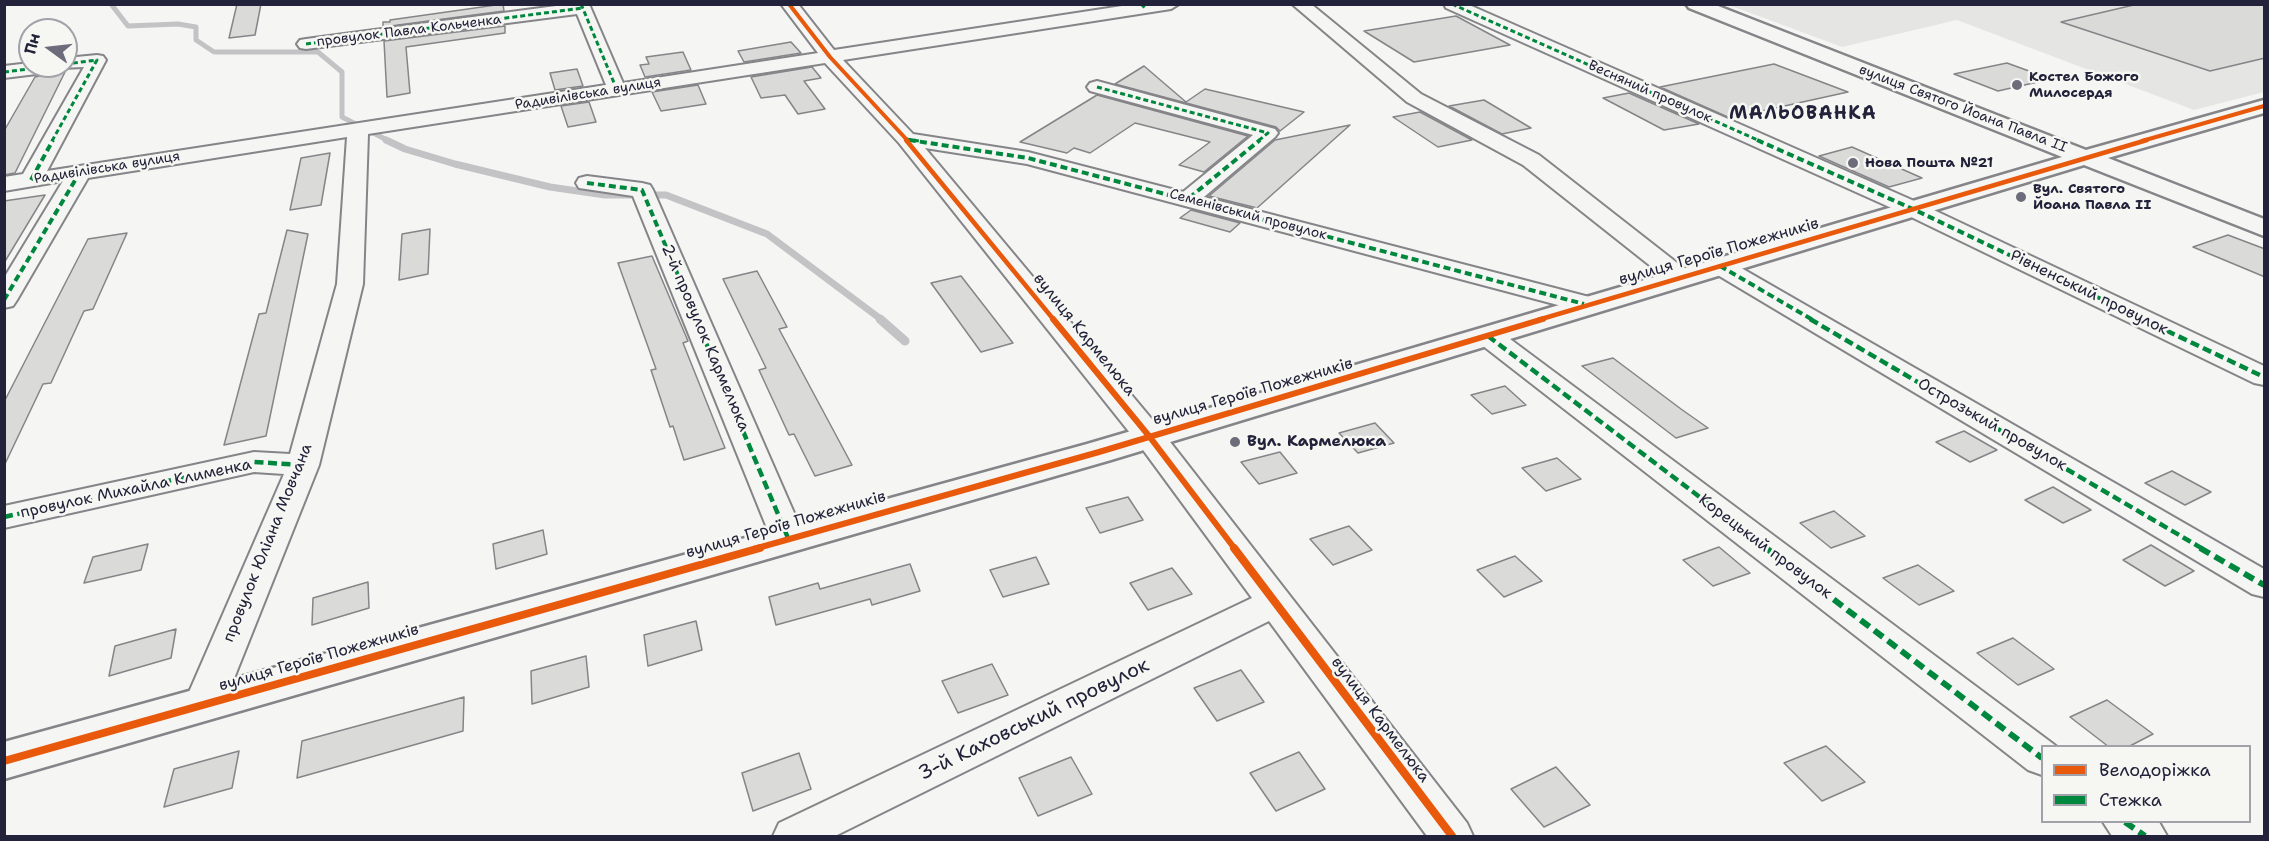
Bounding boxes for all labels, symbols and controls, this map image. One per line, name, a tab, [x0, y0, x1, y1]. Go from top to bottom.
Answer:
street label: провулок Павла Кольченка	[316, 11, 502, 51]
north arrow	[18, 18, 78, 78]
text: Пн	[19, 31, 45, 57]
street label: Весняний провулок	[1586, 57, 1714, 127]
street label: вулиця Святого Йоана Павла II	[1857, 61, 2069, 157]
place label: Костел Божого Милосердя	[2029, 69, 2139, 102]
street label: Радивілівська вулиця	[514, 74, 662, 114]
marker: Костел Божого Милосердя	[2010, 78, 2024, 92]
district label: МАЛЬОВАНКА	[1729, 103, 1877, 125]
street label: Радивілівська вулиця	[33, 148, 181, 188]
place label: Нова Пошта №21	[1865, 155, 1993, 171]
marker: Нова Пошта №21	[1846, 156, 1860, 170]
place label: Вул. Святого Йоана Павла ІІ	[2033, 181, 2151, 214]
street label: Семенівський провулок	[1168, 186, 1328, 244]
marker: Вул. Святого Йоана Павла ІІ	[2014, 190, 2028, 204]
street label: вулиця Героїв Пожежників	[1617, 214, 1821, 290]
street label: 2-й провулок Кармелюка	[657, 242, 753, 434]
street label: Рівненський провулок	[2007, 246, 2171, 340]
street label: вулиця Кармелюка	[1029, 270, 1139, 400]
street label: вулиця Героїв Пожежників	[1151, 354, 1355, 430]
street label: Острозький провулок	[1914, 374, 2070, 476]
place label: Вул. Кармелюка	[1247, 432, 1386, 452]
marker: Вул. Кармелюка	[1228, 435, 1242, 449]
street label: провулок Юліана Мовчана	[219, 441, 317, 645]
street label: провулок Михайла Клименка	[19, 455, 253, 523]
street label: вулиця Героїв Пожежників	[684, 487, 888, 563]
street label: Корецький провулок	[1694, 490, 1836, 604]
street label: вулиця Героїв Пожежників	[217, 620, 421, 696]
street label: 3-й Каховський провулок	[915, 654, 1153, 786]
street label: вулиця Кармелюка	[1327, 654, 1433, 786]
legend	[2041, 745, 2251, 823]
text: Велодоріжка	[2099, 758, 2211, 782]
text: Стежка	[2099, 788, 2162, 812]

